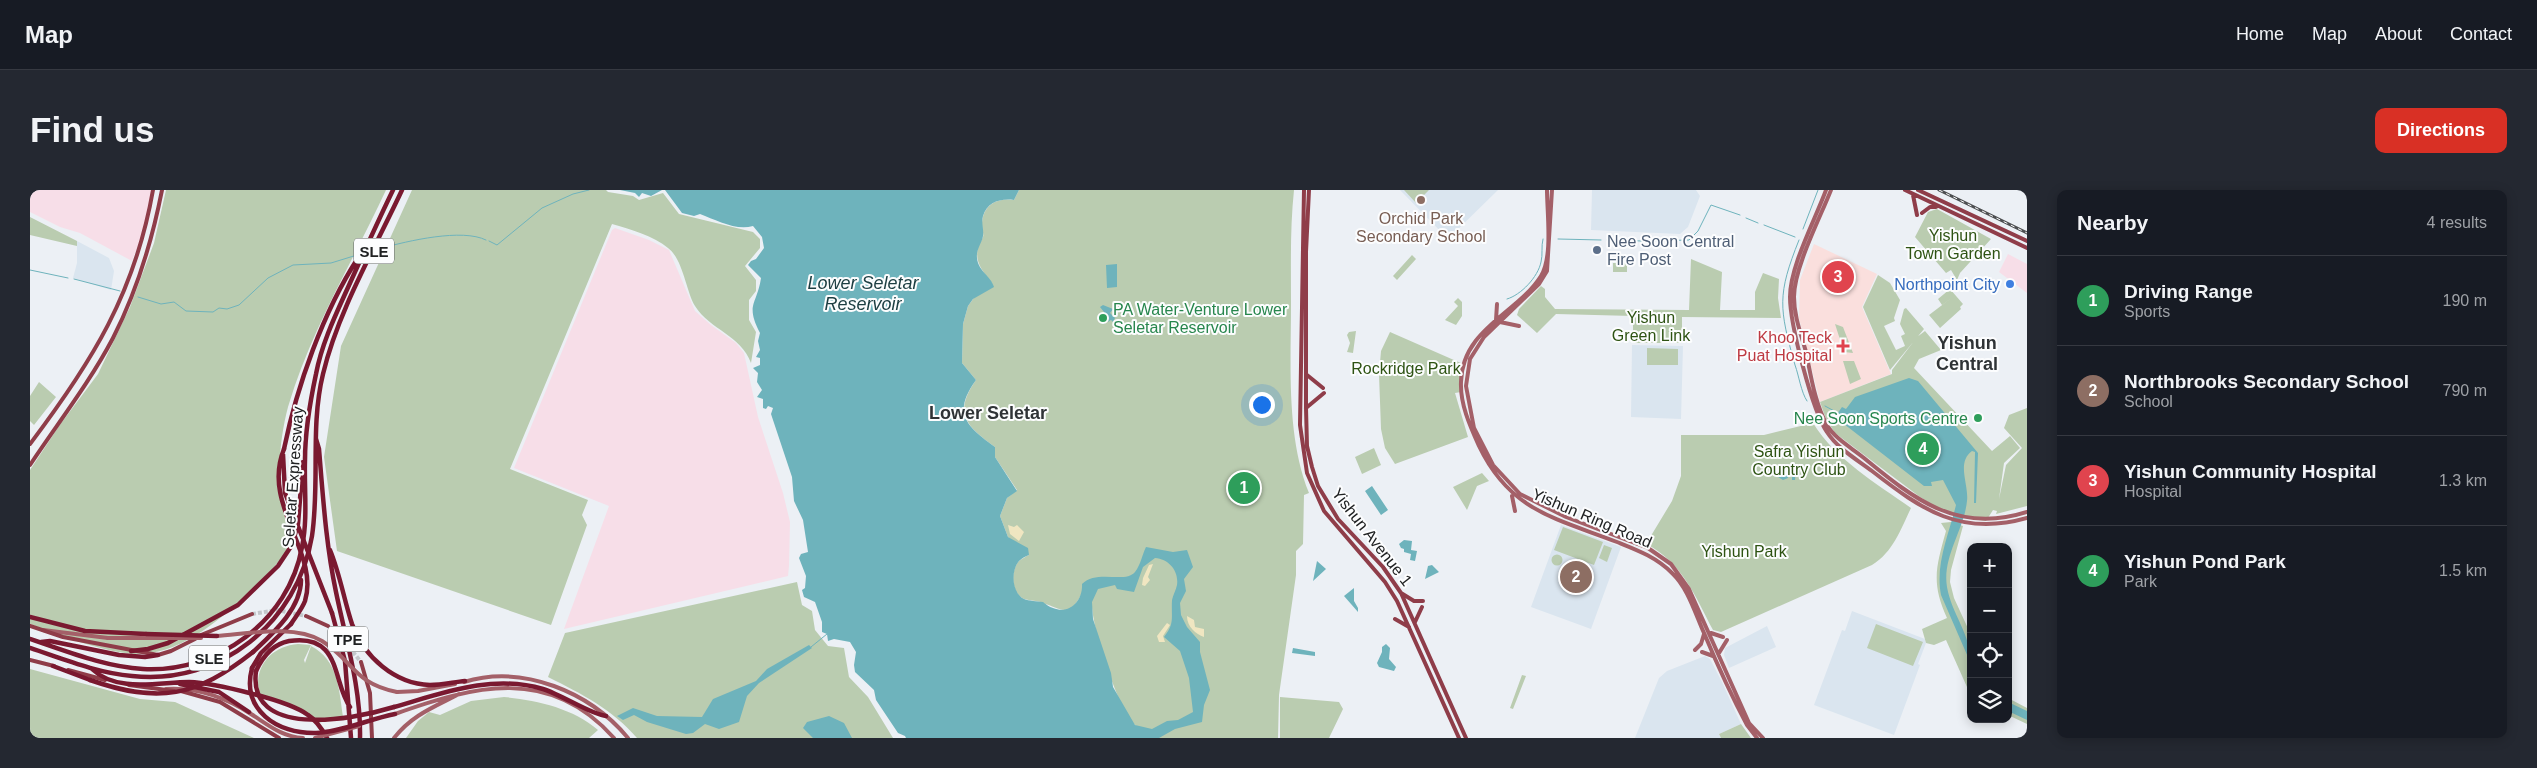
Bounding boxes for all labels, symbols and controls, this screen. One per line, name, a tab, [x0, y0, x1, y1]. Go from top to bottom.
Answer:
text: Map	[25, 21, 73, 48]
text: Home	[2236, 24, 2284, 44]
text: Map	[2312, 24, 2347, 44]
text: About	[2375, 24, 2422, 44]
text: Contact	[2450, 24, 2512, 44]
button: Directions	[2375, 108, 2507, 153]
text: Find us	[30, 110, 154, 149]
marker: Orchid Park Secondary School	[1415, 194, 1427, 206]
place label: Orchid Park Secondary School	[1356, 210, 1486, 245]
text: Nearby	[2077, 211, 2148, 234]
text: 4 results	[2427, 214, 2487, 231]
park label: Yishun Town Garden	[1905, 227, 2001, 262]
place label: Nee Soon Central Fire Post	[1607, 233, 1734, 268]
road number: SLE	[354, 238, 394, 264]
marker: Nee Soon Central Fire Post	[1591, 244, 1603, 256]
pin: 3	[1822, 258, 1854, 296]
water label: Lower Seletar Reservoir	[807, 273, 920, 314]
place label: Northpoint City	[1894, 276, 2000, 293]
marker: Northpoint City	[2004, 278, 2016, 290]
text: Driving Range	[2124, 281, 2253, 302]
text: 1	[2089, 292, 2097, 309]
text: 190 m	[2443, 292, 2487, 309]
place label: PA Water-Venture Lower Seletar Reservoir	[1113, 301, 1288, 336]
text: Sports	[2124, 303, 2170, 320]
park label: Yishun Green Link	[1612, 309, 1691, 344]
marker: PA Water-Venture Lower Seletar Reservoir	[1097, 312, 1109, 324]
place label: Khoo Teck Puat Hospital	[1737, 329, 1833, 364]
district label: Yishun Central	[1936, 333, 1998, 374]
marker: Khoo Teck Puat Hospital	[1836, 339, 1850, 353]
park label: Rockridge Park	[1351, 360, 1462, 377]
text: Northbrooks Secondary School	[2124, 371, 2409, 392]
text: 2	[2089, 382, 2097, 399]
text: 790 m	[2443, 382, 2487, 399]
your location	[1249, 392, 1275, 418]
text: School	[2124, 393, 2173, 410]
district label: Lower Seletar	[929, 403, 1047, 423]
street label: Seletar Expressway	[280, 406, 306, 548]
place label: Nee Soon Sports Centre	[1794, 410, 1968, 427]
marker: Nee Soon Sports Centre	[1972, 412, 1984, 424]
pin: 4	[1907, 430, 1939, 468]
park label: Safra Yishun Country Club	[1752, 443, 1846, 478]
text: Yishun Community Hospital	[2124, 461, 2377, 482]
pin: 1	[1228, 469, 1260, 507]
text: 3	[2089, 472, 2097, 489]
text: 1.3 km	[2439, 472, 2487, 489]
text: Hospital	[2124, 483, 2182, 500]
street label: Yishun Avenue 1	[1329, 485, 1415, 589]
street label: Yishun Ring Road	[1530, 485, 1654, 551]
park label: Yishun Park	[1701, 543, 1788, 560]
map controls	[1967, 543, 2012, 723]
button: +	[1967, 543, 2012, 588]
text: Yishun Pond Park	[2124, 551, 2286, 572]
pin: 2	[1560, 558, 1592, 596]
text: 4	[2089, 562, 2097, 579]
text: 1.5 km	[2439, 562, 2487, 579]
text: Park	[2124, 573, 2157, 590]
button: −	[1967, 588, 2012, 633]
road number: TPE	[328, 626, 368, 652]
button: locate	[1967, 633, 2012, 678]
road number: SLE	[189, 646, 229, 670]
button: layers	[1967, 678, 2012, 723]

